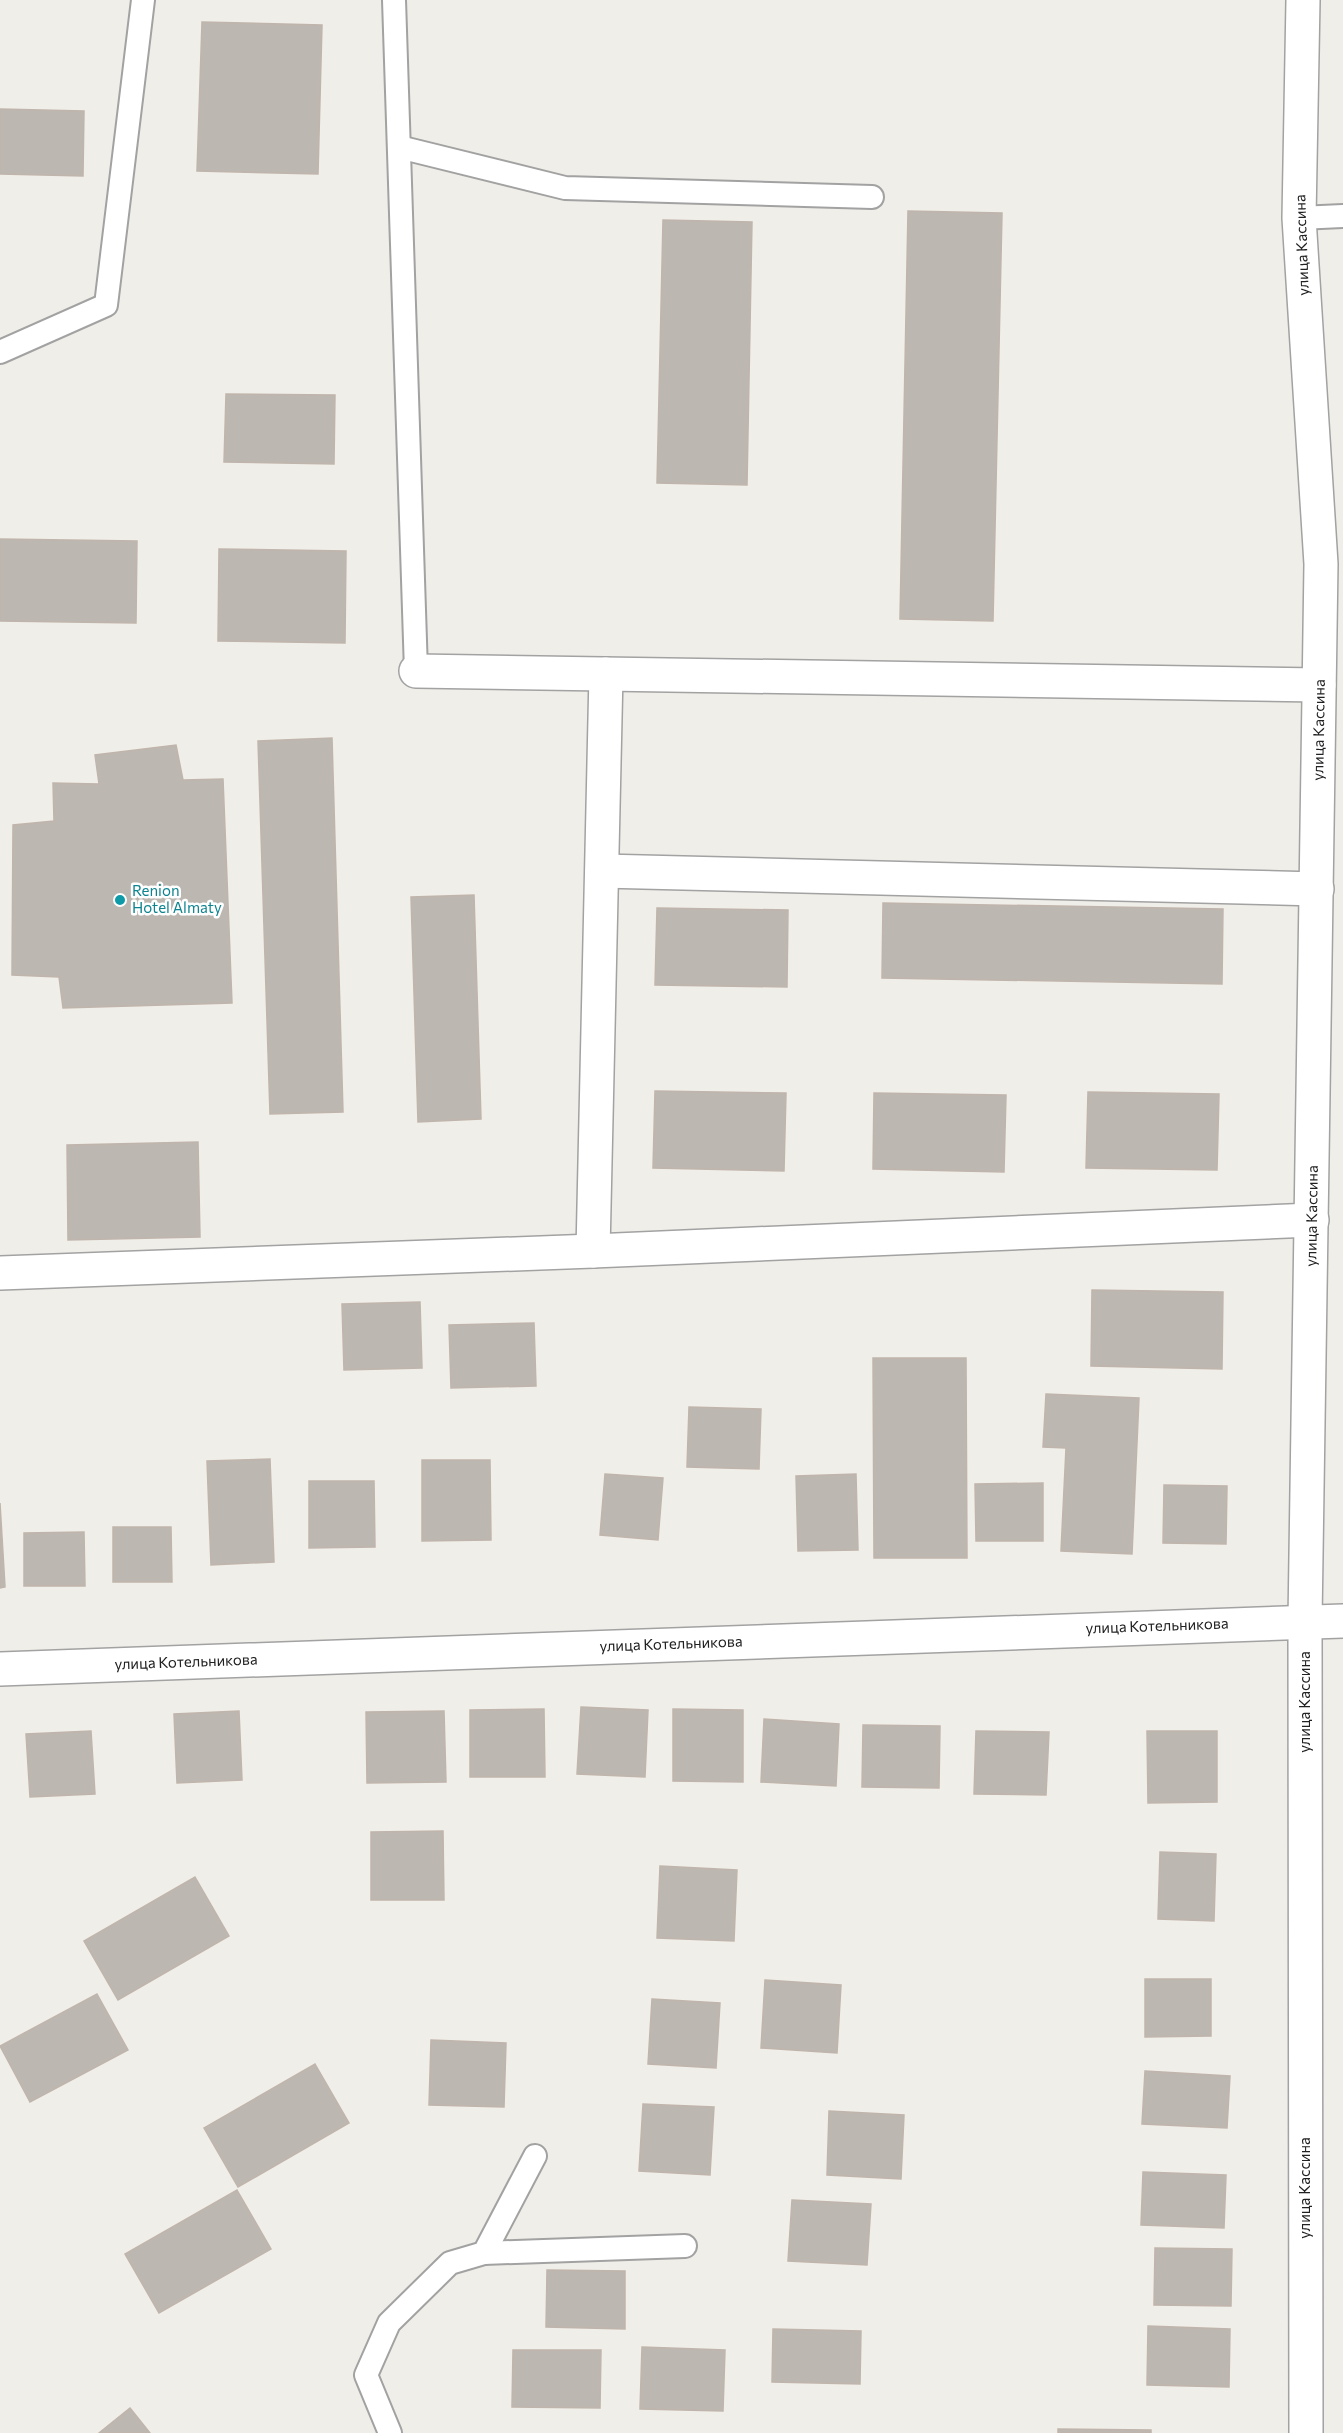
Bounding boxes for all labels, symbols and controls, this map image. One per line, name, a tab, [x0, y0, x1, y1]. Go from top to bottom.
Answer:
street label: улица Кассина	[1290, 194, 1312, 296]
street label: улица Кассина	[1308, 679, 1328, 781]
place label: Renion Hotel Almaty	[132, 881, 222, 916]
marker: Renion Hotel Almaty	[113, 893, 127, 907]
street label: улица Кассина	[1301, 1165, 1321, 1267]
street label: улица Котельникова	[1085, 1614, 1229, 1636]
street label: улица Котельникова	[599, 1632, 743, 1654]
street label: улица Котельникова	[114, 1650, 258, 1672]
street label: улица Кассина	[1295, 1651, 1313, 1753]
street label: улица Кассина	[1295, 2137, 1313, 2239]

